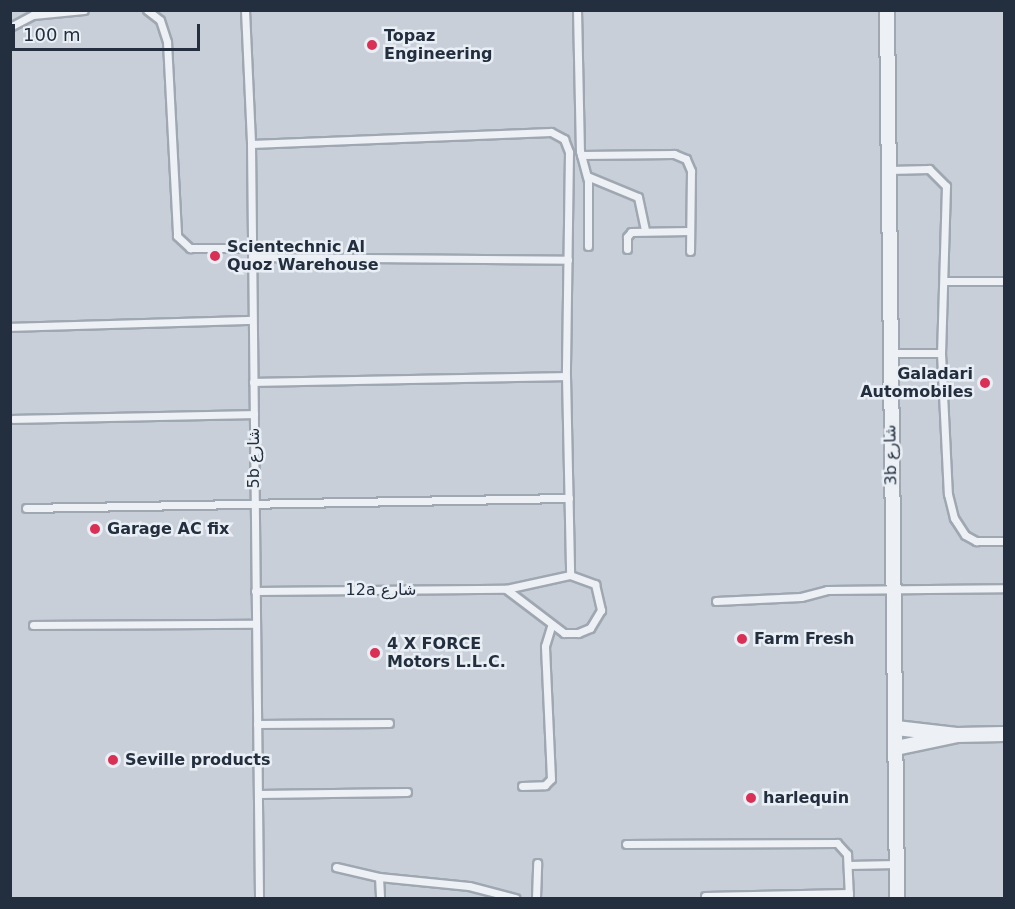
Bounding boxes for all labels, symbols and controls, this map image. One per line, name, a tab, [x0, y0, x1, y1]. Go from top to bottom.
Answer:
scale bar	[15, 12, 202, 50]
text: 100 m	[23, 24, 81, 45]
place label: Topaz Engineering	[384, 26, 493, 64]
marker: Topaz Engineering	[365, 38, 379, 52]
place label: Scientechnic Al Quoz Warehouse	[227, 237, 379, 275]
marker: Scientechnic Al Quoz Warehouse	[208, 249, 222, 263]
place label: Galadari Automobiles	[860, 364, 973, 402]
marker: Galadari Automobiles	[978, 376, 992, 390]
street label: 3b شارع	[881, 424, 901, 486]
street label: 5b شارع	[244, 428, 264, 488]
place label: Garage AC fix	[107, 519, 229, 539]
marker: Garage AC fix	[88, 522, 102, 536]
street label: 12a شارع	[346, 580, 416, 600]
place label: Farm Fresh	[754, 629, 854, 649]
marker: Farm Fresh	[735, 632, 749, 646]
place label: 4 X FORCE Motors L.L.C.	[387, 634, 506, 672]
marker: 4 X FORCE Motors L.L.C.	[368, 646, 382, 660]
place label: Seville products	[125, 750, 271, 770]
marker: Seville products	[106, 753, 120, 767]
place label: harlequin	[763, 788, 849, 808]
marker: harlequin	[744, 791, 758, 805]

